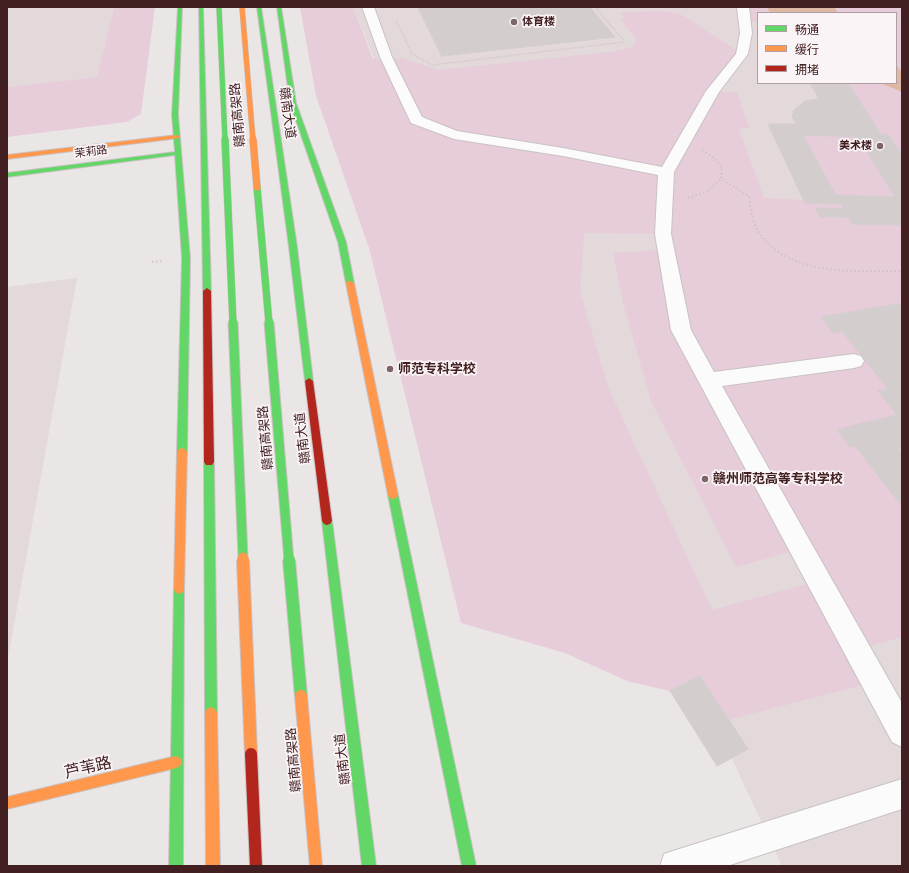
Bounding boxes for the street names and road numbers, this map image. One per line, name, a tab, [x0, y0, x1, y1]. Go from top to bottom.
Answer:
street label: 赣南高架路	[227, 82, 249, 148]
street label: 赣南大道	[276, 86, 298, 140]
street label: 茉莉路	[74, 143, 108, 161]
street label: 赣南高架路	[255, 405, 277, 471]
street label: 赣南大道	[292, 411, 314, 465]
street label: 赣南高架路	[283, 727, 305, 793]
street label: 赣南大道	[332, 732, 354, 786]
street label: 芦苇路	[62, 753, 114, 783]

